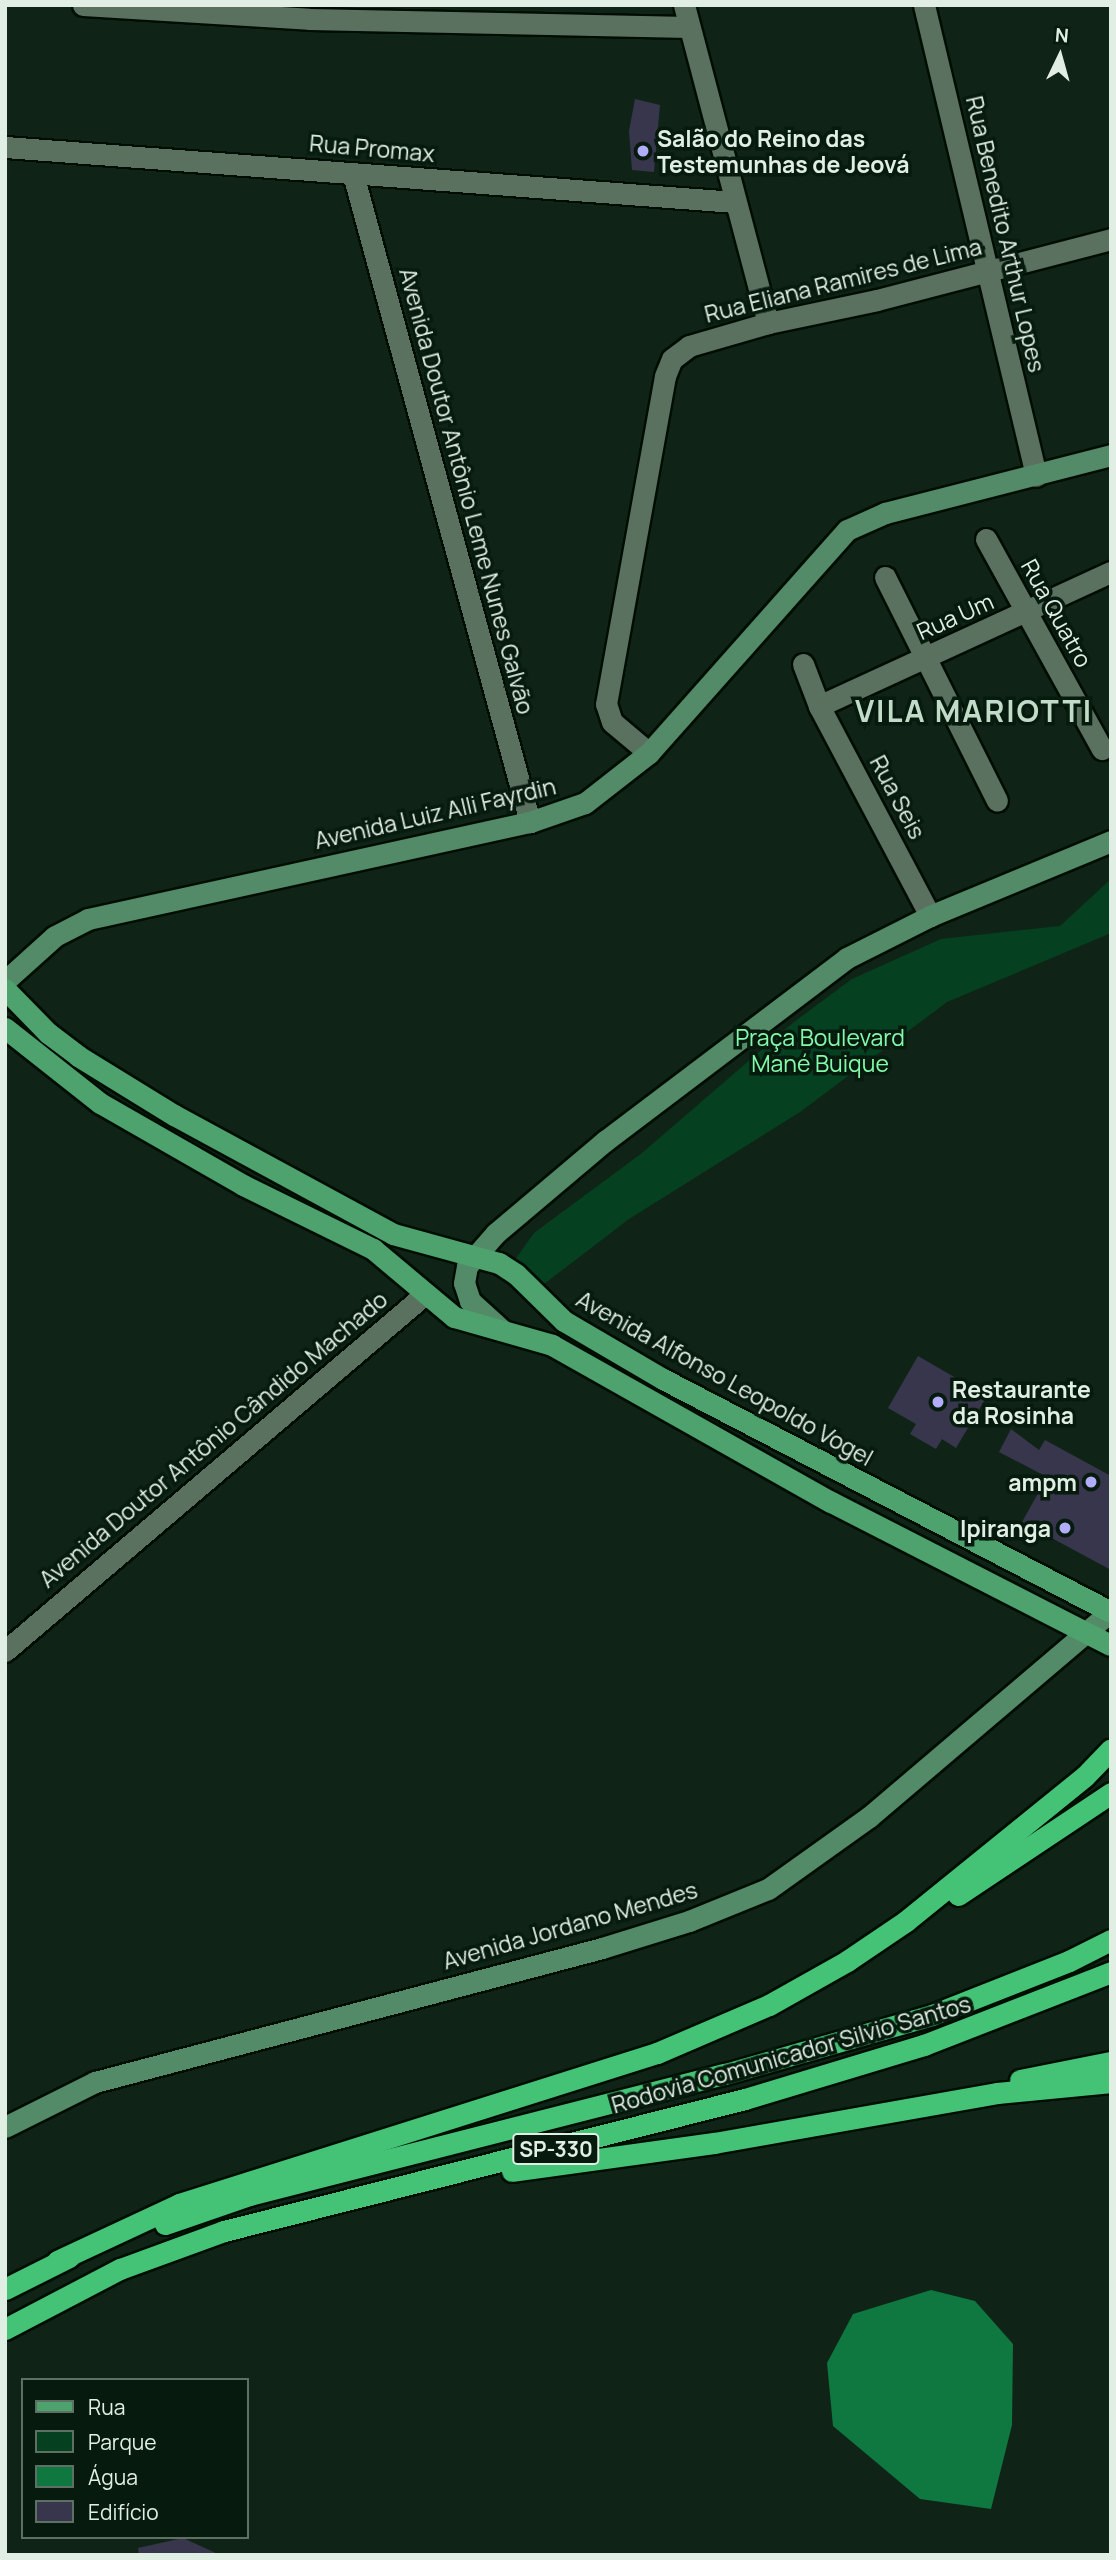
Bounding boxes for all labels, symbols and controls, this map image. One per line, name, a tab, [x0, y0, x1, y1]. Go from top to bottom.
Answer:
north arrow	[1025, 21, 1095, 91]
text: N	[1054, 22, 1070, 49]
street label: Rua Benedito Arthur Lopes	[961, 93, 1051, 375]
place label: Salão do Reino das Testemunhas de Jeová	[657, 124, 909, 178]
street label: Rua Promax	[308, 129, 436, 167]
marker: Salão do Reino das Testemunhas de Jeová	[635, 143, 651, 159]
street label: Rua Eliana Ramires de Lima	[702, 232, 984, 328]
street label: Avenida Doutor Antônio Leme Nunes Galvão	[394, 265, 540, 717]
street label: Rua Quatro	[1016, 554, 1098, 672]
street label: Rua Um	[912, 587, 998, 645]
district label: VILA MARIOTTI	[857, 693, 1091, 729]
street label: Rua Seis	[865, 751, 931, 843]
street label: Avenida Luiz Alli Fayrdin	[312, 772, 558, 854]
park label: Praça Boulevard Mané Buique	[735, 1023, 905, 1077]
street label: Avenida Doutor Antônio Cândido Machado	[33, 1285, 393, 1593]
street label: Avenida Alfonso Leopoldo Vogel	[572, 1285, 878, 1471]
place label: Restaurante da Rosinha	[952, 1375, 1091, 1429]
marker: Restaurante da Rosinha	[930, 1394, 946, 1410]
place label: ampm	[1008, 1468, 1077, 1496]
marker: ampm	[1083, 1474, 1099, 1490]
place label: Ipiranga	[960, 1514, 1051, 1542]
marker: Ipiranga	[1057, 1520, 1073, 1536]
street label: Avenida Jordano Mendes	[439, 1875, 701, 1975]
street label: Rodovia Comunicador Silvio Santos	[608, 1989, 974, 2119]
road number: SP-330	[512, 2132, 600, 2166]
legend	[21, 2378, 248, 2539]
text: Rua	[88, 2393, 125, 2421]
text: Parque	[88, 2428, 157, 2456]
text: Água	[88, 2463, 138, 2491]
text: Edifício	[88, 2498, 159, 2526]

